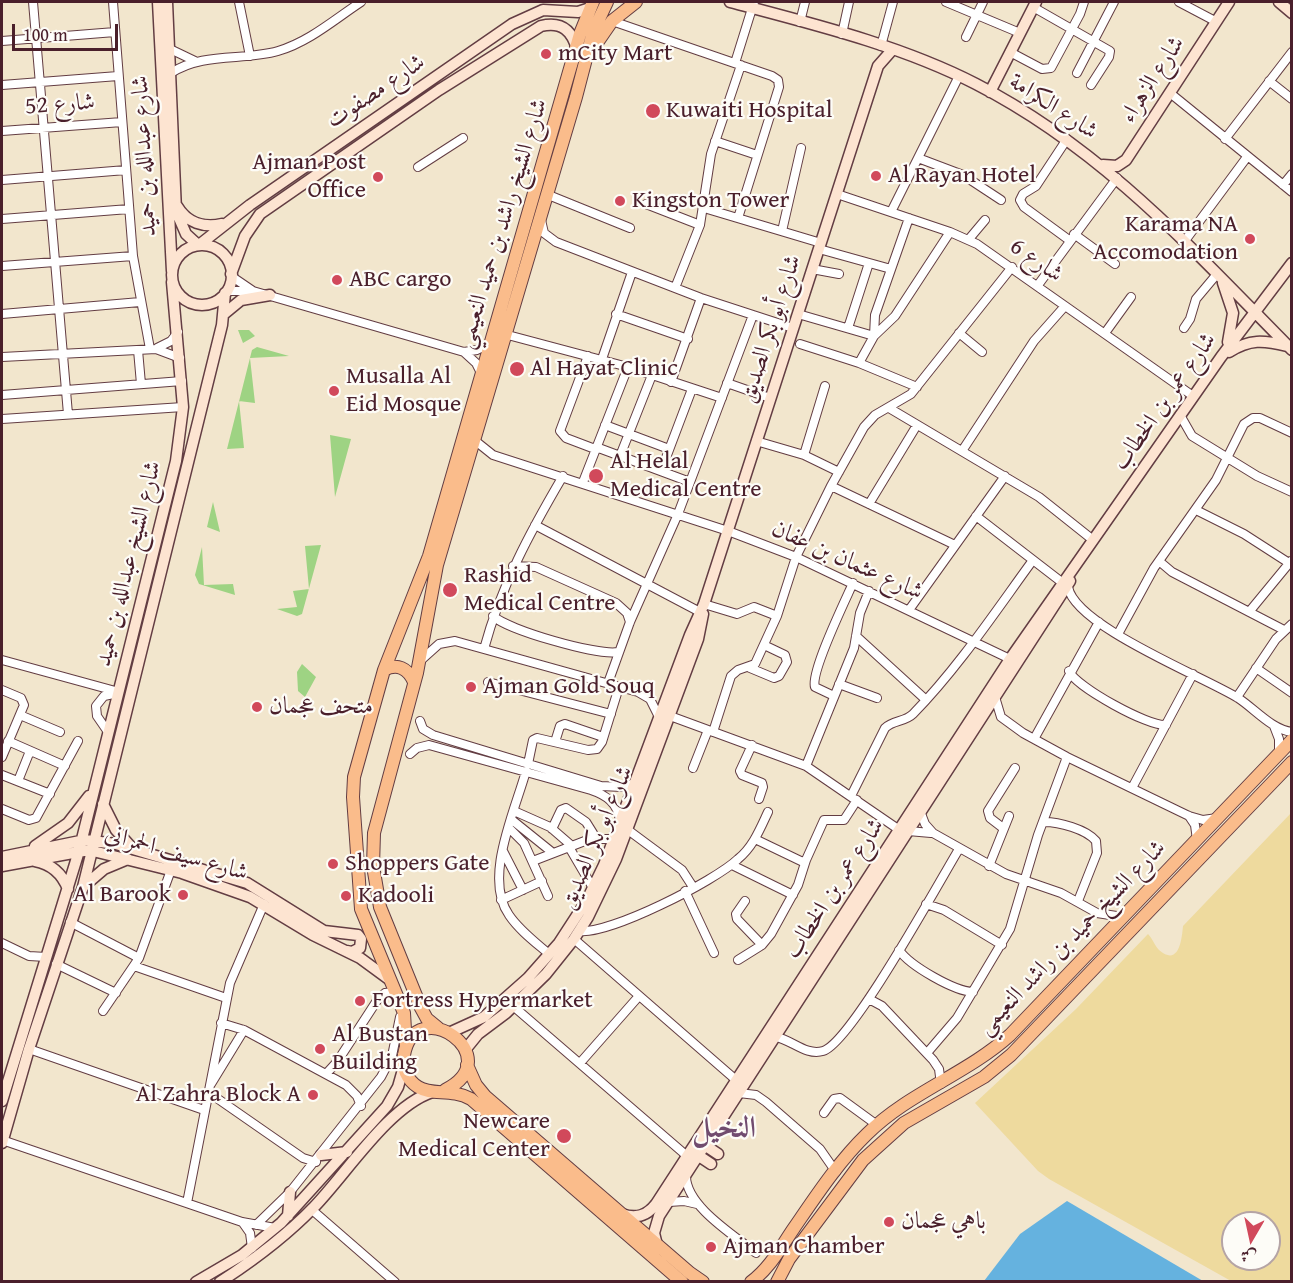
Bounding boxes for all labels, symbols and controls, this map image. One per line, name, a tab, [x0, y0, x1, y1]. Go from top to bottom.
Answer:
scale bar	[15, 12, 122, 50]
text: 100 m	[23, 21, 68, 48]
street label: شارع الزهراء	[1114, 31, 1192, 129]
place label: mCity Mart	[558, 40, 672, 68]
marker: mCity Mart	[539, 47, 553, 61]
street label: شارع مصفوت	[321, 48, 431, 136]
street label: شارع الكرامة	[1003, 68, 1103, 146]
street label: شارع عبدالله بن حميد	[126, 75, 164, 237]
street label: شارع 52	[24, 88, 96, 122]
street label: شارع الشيخ راشد بن حميد النعيمي	[451, 96, 555, 352]
place label: Kuwaiti Hospital	[666, 97, 832, 125]
marker: Kuwaiti Hospital	[644, 102, 662, 120]
place label: Ajman Post Office	[252, 149, 366, 205]
place label: Al Rayan Hotel	[888, 162, 1036, 190]
marker: Al Rayan Hotel	[869, 169, 883, 183]
marker: Ajman Post Office	[371, 170, 385, 184]
place label: Kingston Tower	[632, 187, 789, 215]
marker: Kingston Tower	[613, 194, 627, 208]
place label: Karama NA Accomodation	[1093, 211, 1238, 267]
street label: شارع 6	[1004, 232, 1068, 290]
marker: Karama NA Accomodation	[1243, 232, 1257, 246]
street label: شارع أبو بكر الصديق	[734, 252, 808, 406]
place label: ABC cargo	[349, 266, 452, 294]
marker: ABC cargo	[330, 273, 344, 287]
street label: شارع عمر بن الخطاب	[1107, 327, 1223, 477]
place label: Al Hayat Clinic	[530, 355, 678, 383]
marker: Al Hayat Clinic	[508, 360, 526, 378]
place label: Musalla Al Eid Mosque	[346, 363, 461, 419]
marker: Musalla Al Eid Mosque	[327, 384, 341, 398]
place label: Al Helal Medical Centre	[610, 448, 762, 504]
street label: شارع الشيخ عبدالله بن حميد	[89, 458, 169, 670]
marker: Al Helal Medical Centre	[587, 467, 605, 485]
street label: شارع عثمان بن عفان	[767, 515, 927, 607]
place label: Rashid Medical Centre	[464, 562, 616, 618]
marker: Rashid Medical Centre	[441, 581, 459, 599]
place label: Ajman Gold Souq	[483, 673, 655, 701]
marker: Ajman Gold Souq	[464, 680, 478, 694]
place label: متحف عجمان	[269, 693, 373, 721]
marker: متحف عجمان	[250, 700, 264, 714]
street label: شارع أبو بكر الصديق	[554, 762, 640, 914]
street label: شارع عمر بن الخطاب	[779, 813, 891, 965]
street label: شارع سيف الحمراني	[101, 820, 251, 888]
street label: شارع الشيخ حميد بن راشد النعيمي	[971, 835, 1173, 1041]
place label: Shoppers Gate	[345, 850, 490, 878]
marker: Shoppers Gate	[326, 857, 340, 871]
place label: Al Barook	[73, 881, 171, 909]
place label: Kadooli	[358, 882, 434, 910]
marker: Al Barook	[176, 888, 190, 902]
marker: Kadooli	[339, 889, 353, 903]
place label: Fortress Hypermarket	[372, 987, 593, 1015]
marker: Fortress Hypermarket	[353, 994, 367, 1008]
place label: Al Bustan Building	[332, 1021, 428, 1077]
marker: Al Bustan Building	[313, 1042, 327, 1056]
place label: Al Zahra Block A	[136, 1081, 301, 1109]
marker: Al Zahra Block A	[306, 1088, 320, 1102]
place label: Newcare Medical Center	[398, 1108, 550, 1164]
district label: النخيل	[692, 1111, 756, 1147]
marker: Newcare Medical Center	[555, 1127, 573, 1145]
place label: باهي عجمان	[901, 1208, 986, 1236]
north arrow	[1221, 1211, 1281, 1271]
marker: باهي عجمان	[882, 1215, 896, 1229]
place label: Ajman Chamber	[723, 1233, 885, 1261]
marker: Ajman Chamber	[704, 1240, 718, 1254]
text: ش	[1239, 1244, 1258, 1270]

